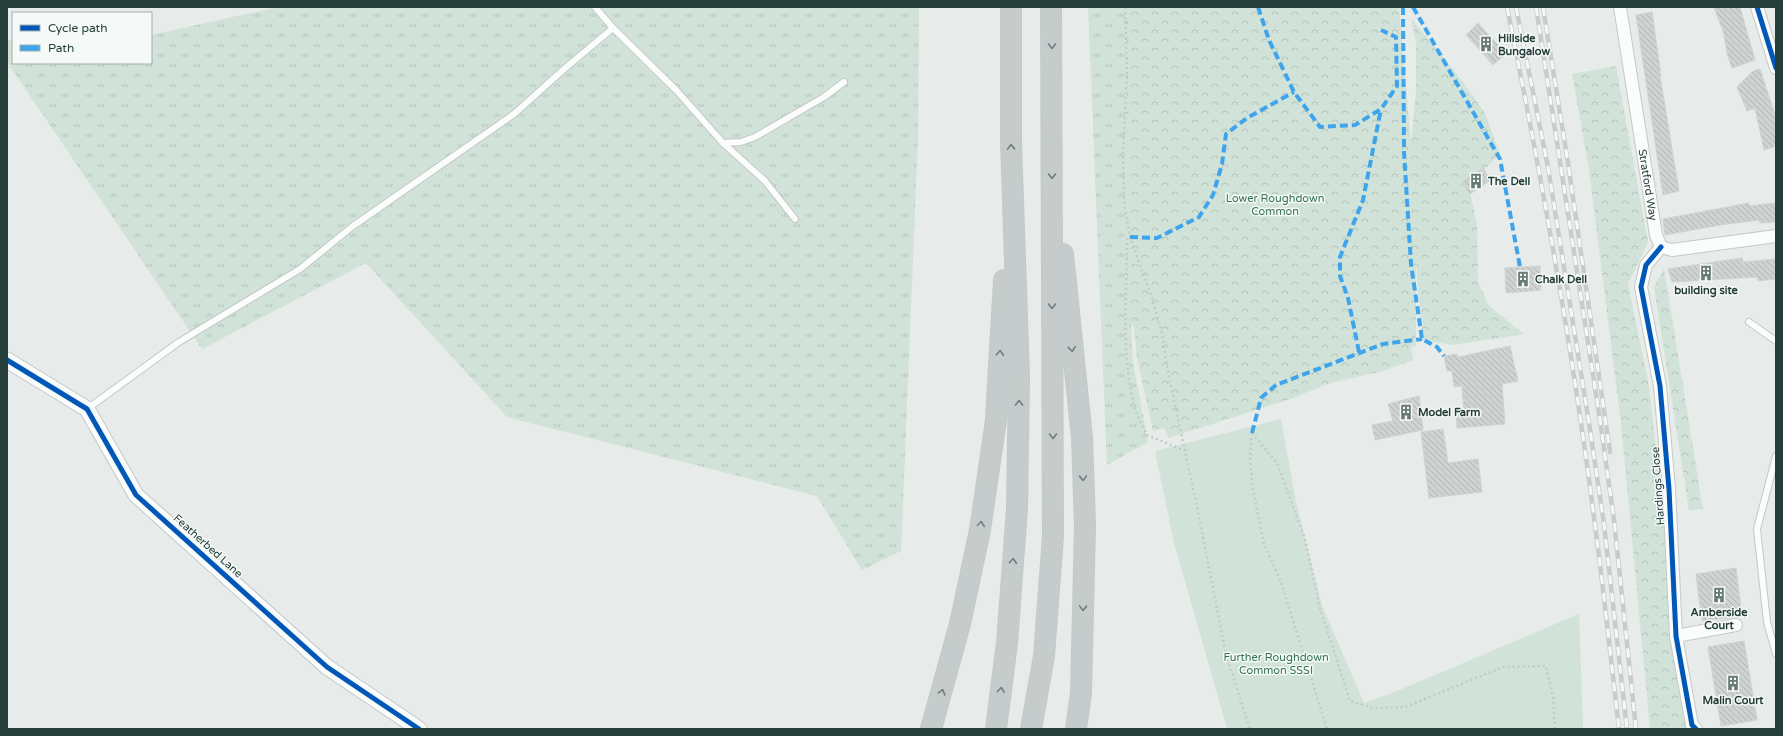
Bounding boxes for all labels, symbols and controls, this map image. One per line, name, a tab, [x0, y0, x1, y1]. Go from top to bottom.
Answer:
legend	[12, 12, 152, 64]
text: Cycle path	[48, 21, 107, 35]
place label: Hillside Bungalow	[1498, 32, 1550, 59]
building icon: Hillside Bungalow	[1477, 35, 1495, 53]
text: Path	[48, 41, 74, 55]
one-way arrow	[1048, 43, 1056, 49]
one-way arrow	[1007, 144, 1015, 150]
street label: Stratford Way	[1636, 148, 1660, 222]
building icon: The Dell	[1467, 172, 1485, 190]
one-way arrow	[1048, 173, 1056, 179]
place label: The Dell	[1487, 175, 1530, 188]
park label: Lower Roughdown Common	[1226, 192, 1324, 218]
building icon: building site	[1697, 264, 1715, 282]
building icon: Chalk Dell	[1514, 270, 1532, 288]
place label: Chalk Dell	[1535, 273, 1587, 286]
place label: building site	[1674, 284, 1739, 298]
one-way arrow	[1048, 303, 1056, 309]
one-way arrow	[1067, 346, 1076, 352]
one-way arrow	[995, 350, 1004, 356]
one-way arrow	[1014, 400, 1023, 406]
building icon: Model Farm	[1397, 403, 1415, 421]
place label: Model Farm	[1418, 406, 1480, 419]
one-way arrow	[1049, 433, 1057, 439]
street label: Hardings Close	[1649, 446, 1667, 526]
one-way arrow	[1079, 475, 1087, 481]
street label: Featherbed Lane	[171, 512, 245, 580]
one-way arrow	[976, 521, 985, 527]
one-way arrow	[1009, 558, 1018, 564]
building icon: Amberside Court	[1710, 586, 1728, 604]
one-way arrow	[1078, 605, 1087, 611]
place label: Amberside Court	[1691, 606, 1748, 632]
park label: Further Roughdown Common SSSI	[1223, 651, 1329, 677]
building icon: Malin Court	[1724, 674, 1742, 692]
one-way arrow	[997, 687, 1006, 693]
one-way arrow	[937, 688, 946, 695]
place label: Malin Court	[1702, 694, 1764, 707]

